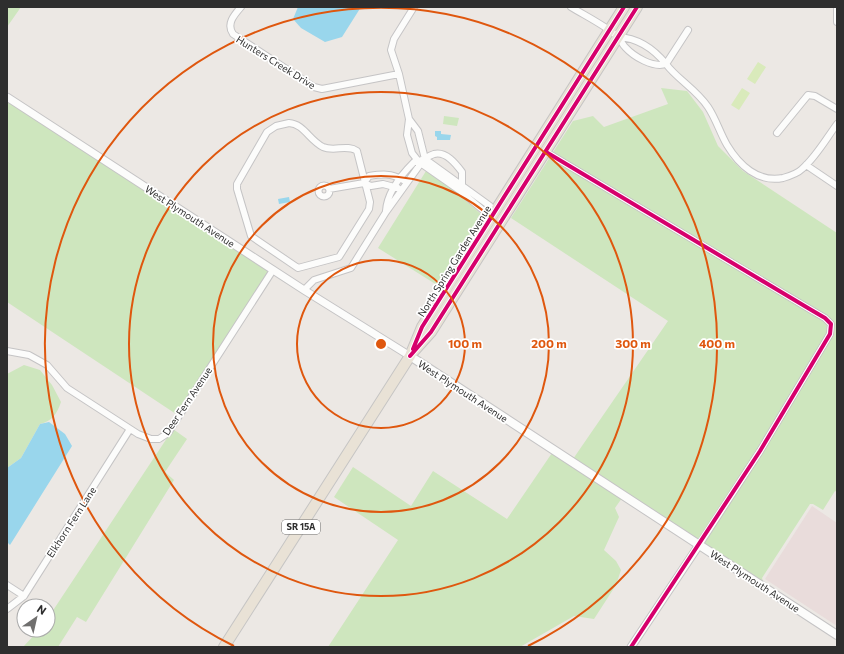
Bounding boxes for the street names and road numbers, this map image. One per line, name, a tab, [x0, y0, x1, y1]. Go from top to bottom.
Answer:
street label: Hunters Creek Drive	[234, 33, 318, 91]
street label: West Plymouth Avenue	[143, 182, 237, 250]
street label: North Spring Garden Avenue	[415, 203, 493, 319]
street label: West Plymouth Avenue	[416, 357, 510, 425]
street label: Deer Fern Avenue	[160, 365, 214, 437]
street label: Elkhorn Fern Lane	[44, 484, 98, 560]
road number: SR 15A	[282, 520, 320, 534]
street label: West Plymouth Avenue	[708, 547, 802, 615]

